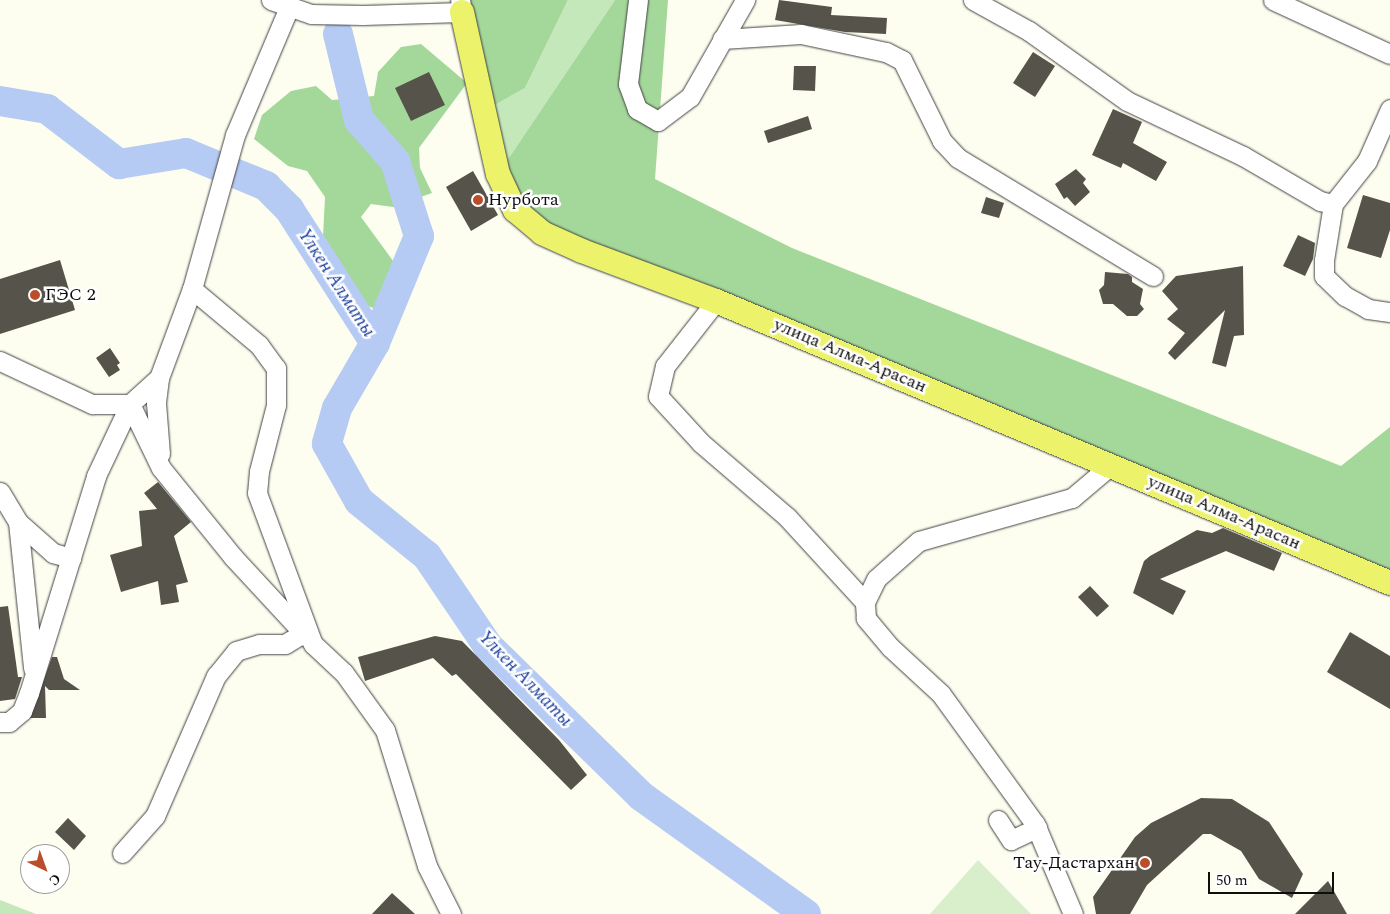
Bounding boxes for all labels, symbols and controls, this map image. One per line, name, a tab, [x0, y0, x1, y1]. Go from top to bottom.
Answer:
place label: Нурбота	[488, 189, 559, 211]
marker: Нурбота	[472, 194, 484, 206]
water label: Үлкен Алматы	[292, 224, 380, 342]
place label: ГЭС 2	[45, 284, 96, 306]
marker: ГЭС 2	[29, 289, 41, 301]
street label: улица Алма-Арасан	[770, 314, 930, 398]
street label: улица Алма-Арасан	[1144, 471, 1304, 555]
water label: Үлкен Алматы	[473, 626, 577, 732]
north arrow	[20, 844, 70, 894]
place label: Тау-Дастархан	[1013, 852, 1135, 874]
marker: Тау-Дастархан	[1139, 857, 1151, 869]
scale bar	[1210, 862, 1336, 894]
text: С	[44, 869, 65, 891]
text: 50 m	[1216, 869, 1248, 892]

